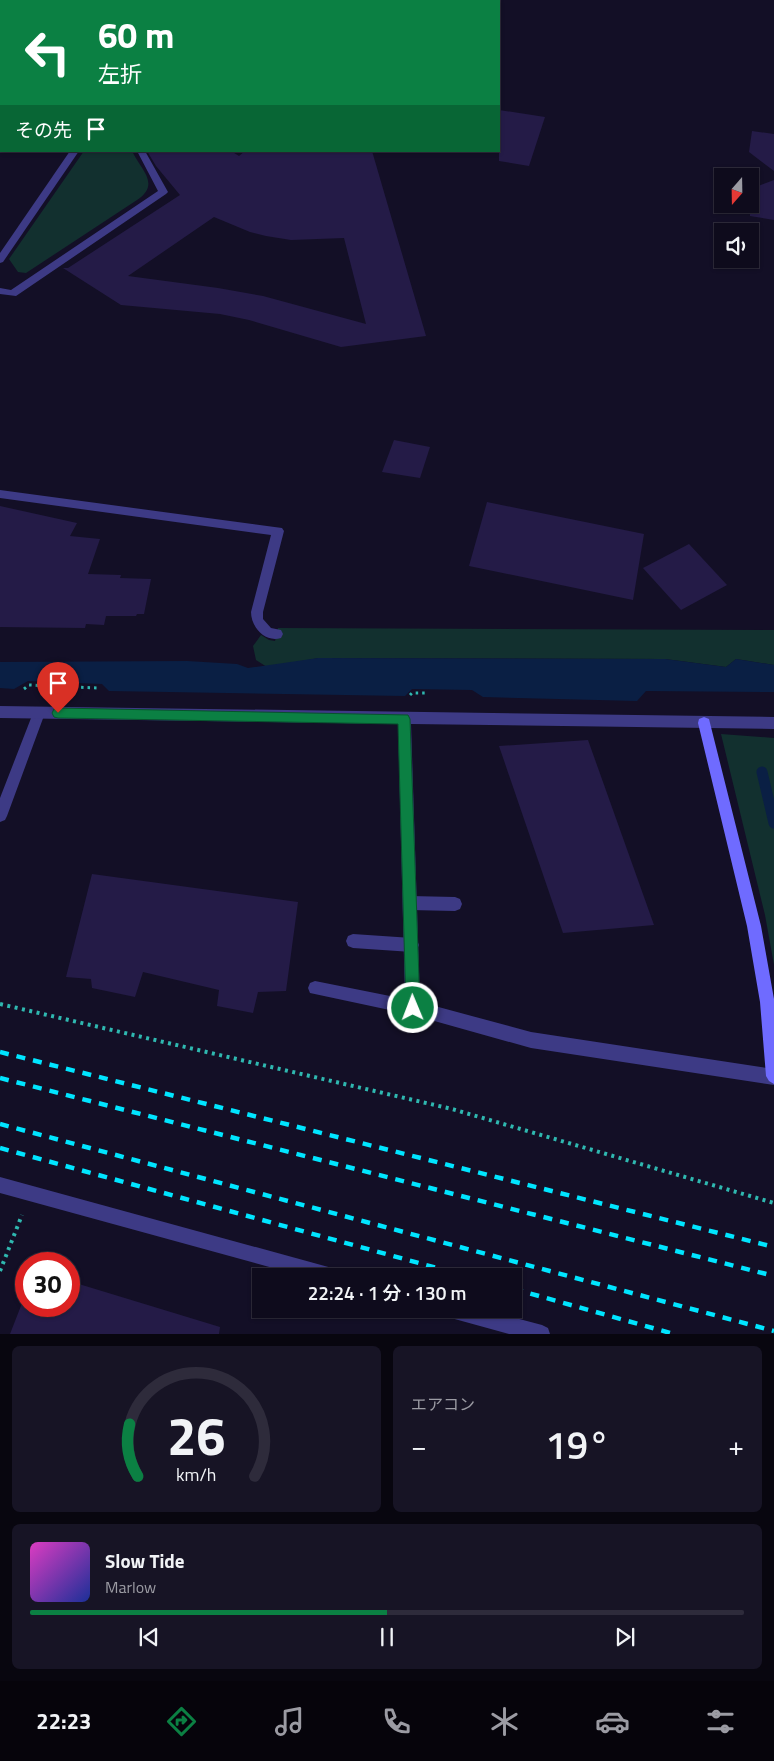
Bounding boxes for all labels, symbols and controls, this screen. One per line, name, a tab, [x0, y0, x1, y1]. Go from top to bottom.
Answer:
text: 60 m	[98, 8, 174, 62]
icon: left	[15, 20, 80, 85]
text: 左折	[98, 57, 142, 91]
text: その先	[15, 115, 72, 144]
icon: arrive	[82, 115, 110, 143]
north arrow	[714, 168, 759, 212]
map controls	[714, 168, 759, 268]
button: sound	[714, 223, 759, 268]
pin	[37, 662, 79, 713]
icon: arrive	[44, 669, 72, 697]
position arrow	[386, 981, 438, 1033]
speed limit sign: 30	[15, 1252, 80, 1317]
text: 22:24 · 1 分 · 130 m	[308, 1278, 466, 1307]
text: エアコン	[411, 1392, 475, 1416]
text: 26	[167, 1396, 226, 1475]
text: 19°	[546, 1416, 609, 1474]
text: −	[411, 1424, 427, 1467]
text: +	[728, 1424, 744, 1467]
text: km/h	[176, 1461, 217, 1488]
text: Slow Tide	[105, 1546, 184, 1575]
text: Marlow	[105, 1575, 156, 1599]
icon: previous	[135, 1623, 163, 1651]
icon: pause	[373, 1623, 401, 1651]
icon: next	[611, 1623, 639, 1651]
text: 22:23	[36, 1704, 91, 1738]
icon: directions	[164, 1704, 199, 1739]
icon: music	[272, 1704, 307, 1739]
icon: phone	[379, 1704, 414, 1739]
icon: climate	[487, 1704, 522, 1739]
icon: car	[595, 1704, 630, 1739]
icon: filters	[703, 1704, 738, 1739]

